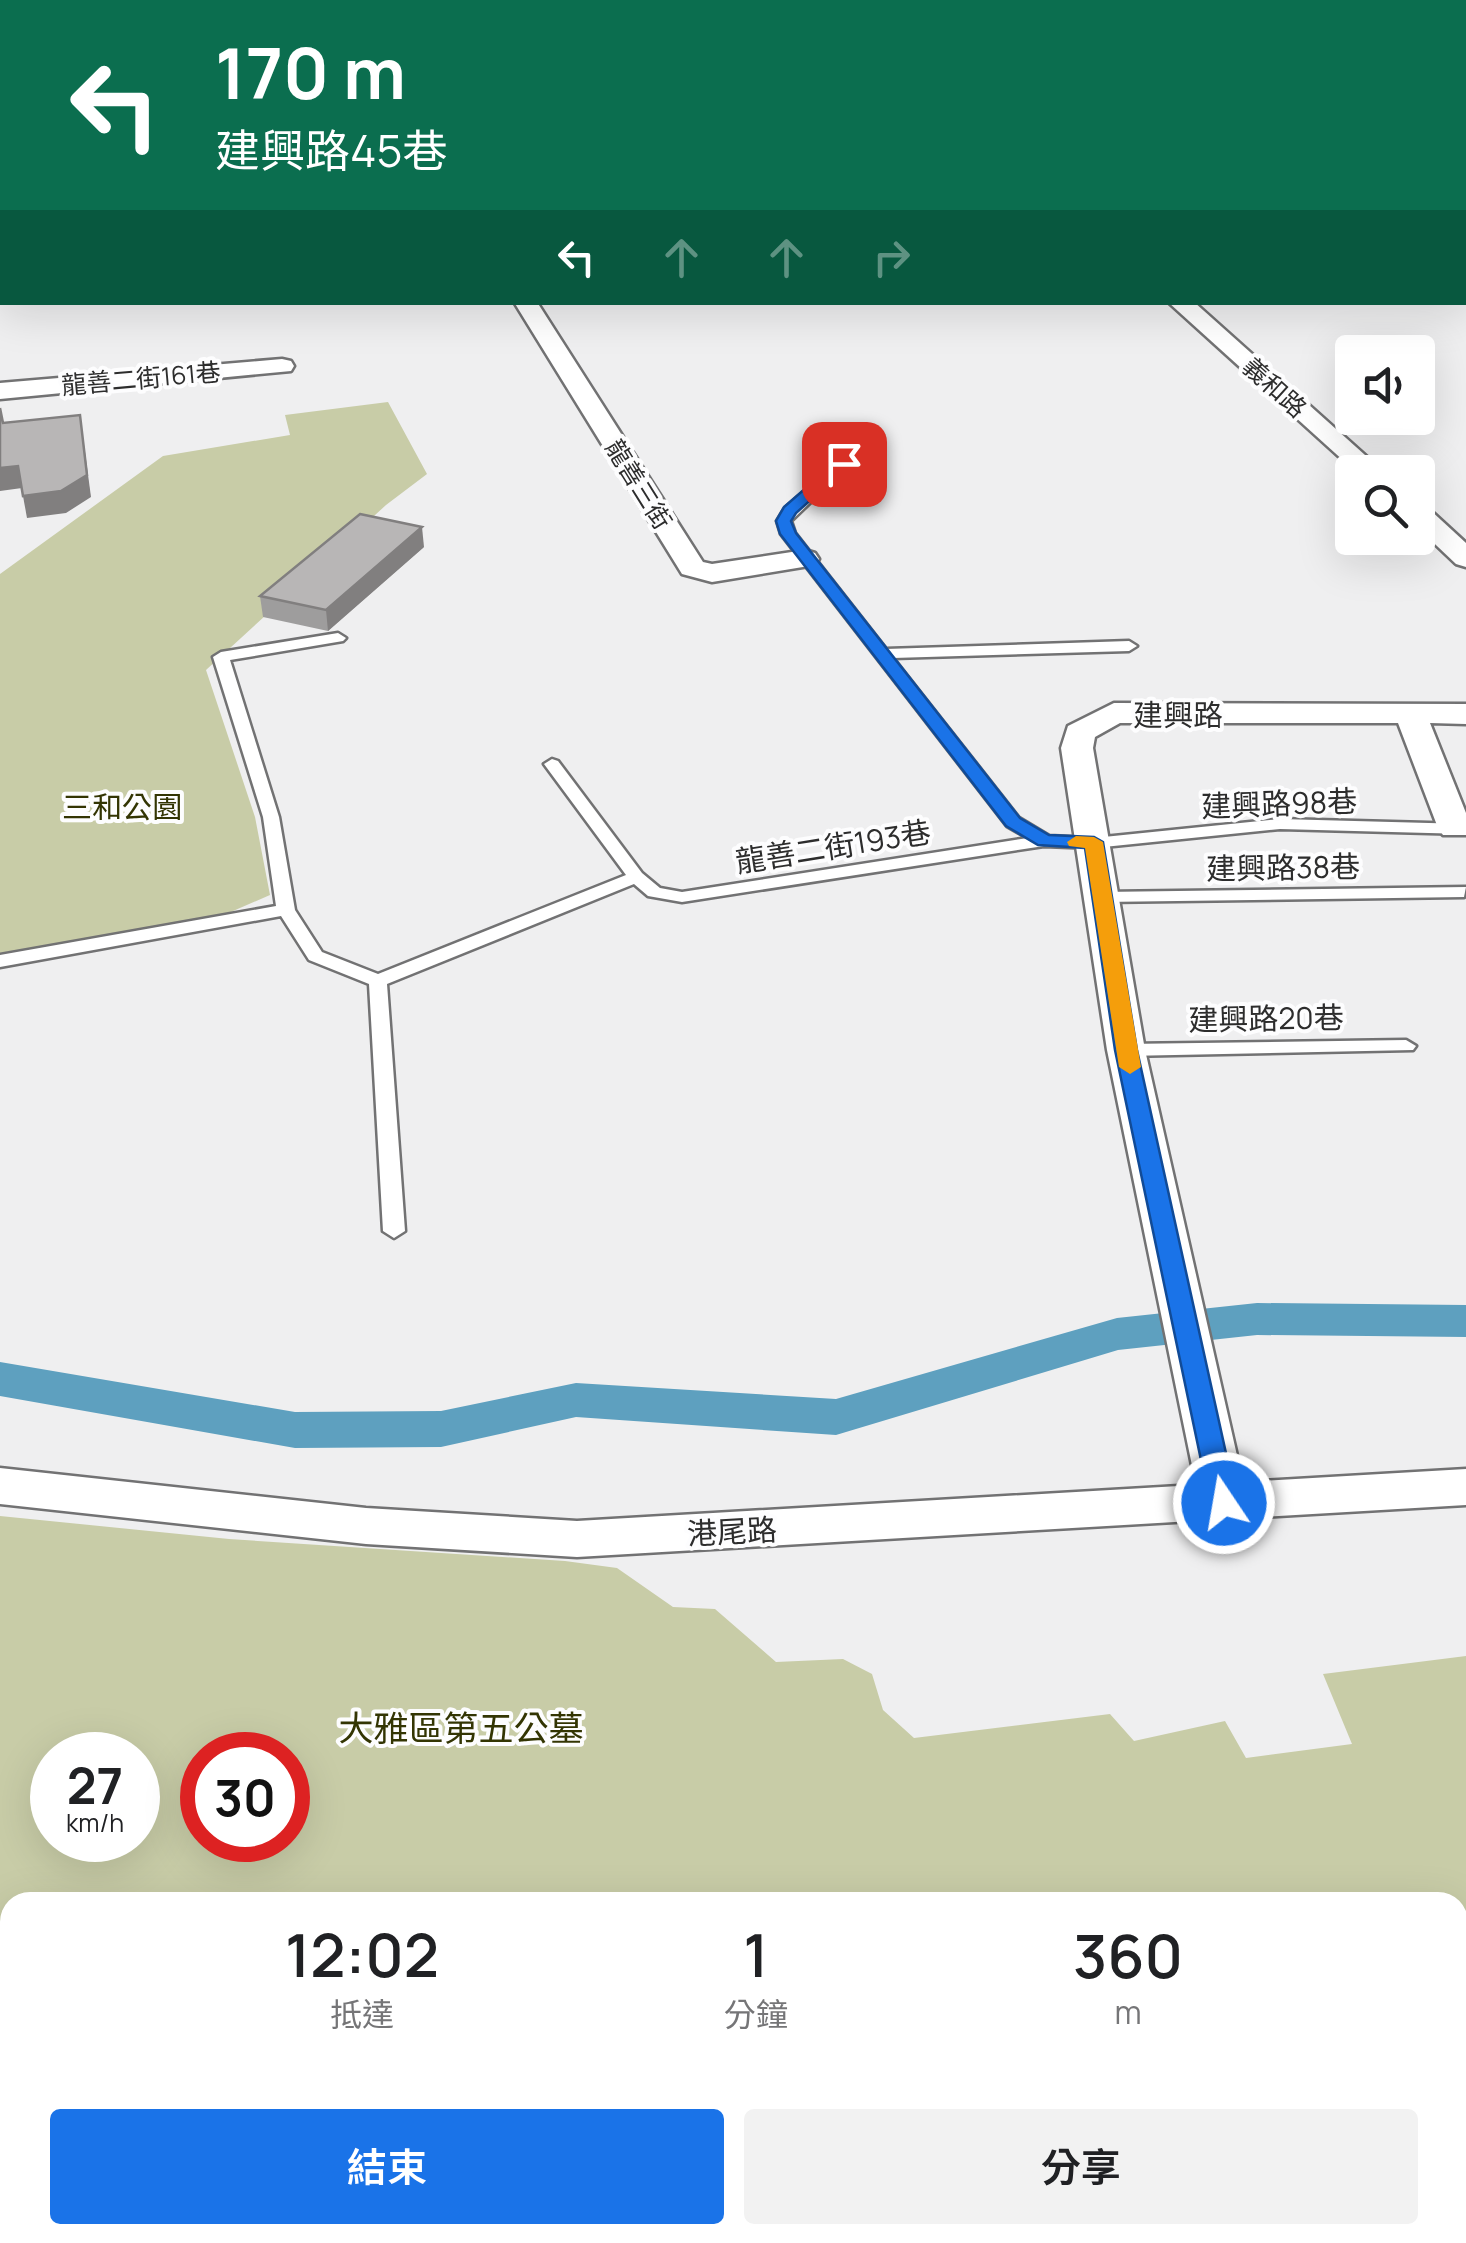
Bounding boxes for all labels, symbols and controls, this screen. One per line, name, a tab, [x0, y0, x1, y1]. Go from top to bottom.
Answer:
text: 170 m	[215, 24, 406, 120]
icon: left	[50, 40, 180, 170]
text: 建興路45巷	[215, 119, 448, 181]
icon: left	[549, 230, 604, 285]
icon: ahead	[654, 230, 709, 285]
icon: ahead	[759, 230, 814, 285]
icon: right	[864, 230, 919, 285]
map controls	[1335, 335, 1435, 555]
button: sound	[1335, 335, 1435, 435]
street label: 義和路	[1235, 349, 1315, 425]
street label: 龍善二街161巷	[60, 354, 222, 402]
pin	[802, 422, 887, 507]
street label: 龍善三街	[598, 432, 680, 536]
icon: arrive	[817, 437, 872, 492]
button: search	[1335, 455, 1435, 555]
street label: 建興路	[1133, 694, 1223, 735]
street label: 建興路98巷	[1200, 780, 1358, 826]
park label: 三和公園	[62, 786, 182, 827]
street label: 龍善二街193巷	[733, 810, 933, 882]
street label: 建興路38巷	[1206, 845, 1360, 889]
street label: 建興路20巷	[1188, 996, 1344, 1040]
position arrow	[1172, 1451, 1276, 1555]
street label: 港尾路	[686, 1508, 778, 1554]
park label: 大雅區第五公墓	[338, 1704, 584, 1752]
speed limit sign: 30	[180, 1732, 310, 1862]
text: 27	[67, 1751, 123, 1819]
text: km/h	[66, 1805, 124, 1840]
text: 12:02	[285, 1913, 439, 1995]
text: 1	[743, 1913, 769, 1995]
text: 360	[1073, 1914, 1183, 1996]
text: m	[1114, 1990, 1142, 2034]
text: 抵達	[330, 1992, 394, 2036]
text: 分鐘	[724, 1992, 788, 2036]
button: 結束	[50, 2109, 724, 2224]
button: 分享	[744, 2109, 1418, 2224]

